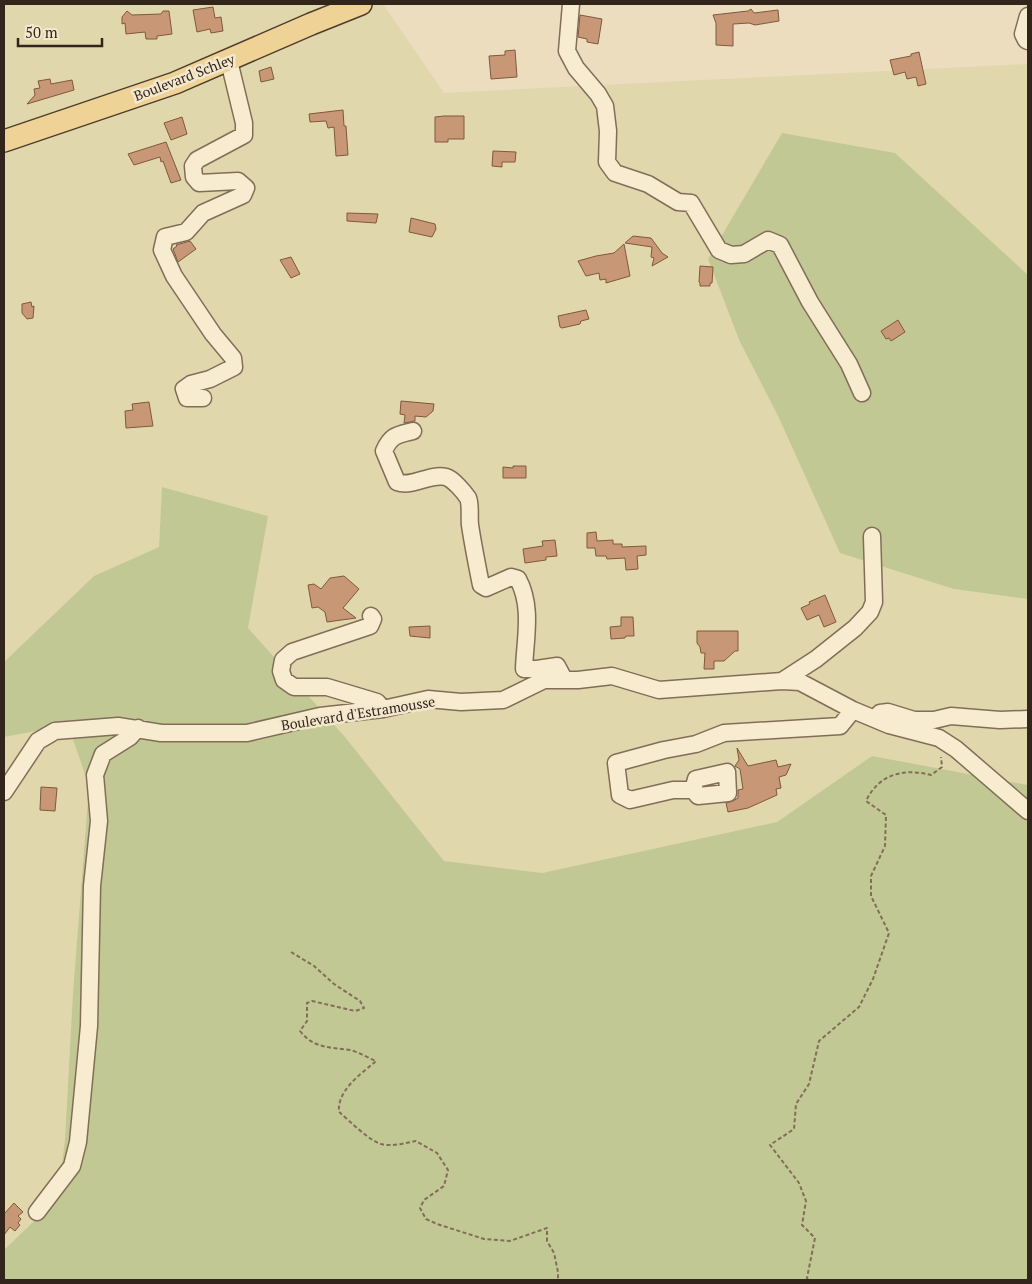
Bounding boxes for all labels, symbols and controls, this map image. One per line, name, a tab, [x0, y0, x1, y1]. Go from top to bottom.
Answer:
scale bar	[18, 15, 101, 47]
text: 50 m	[25, 22, 58, 42]
street label: Boulevard Schley	[131, 49, 238, 105]
street label: Boulevard d'Estramousse	[280, 691, 436, 735]

